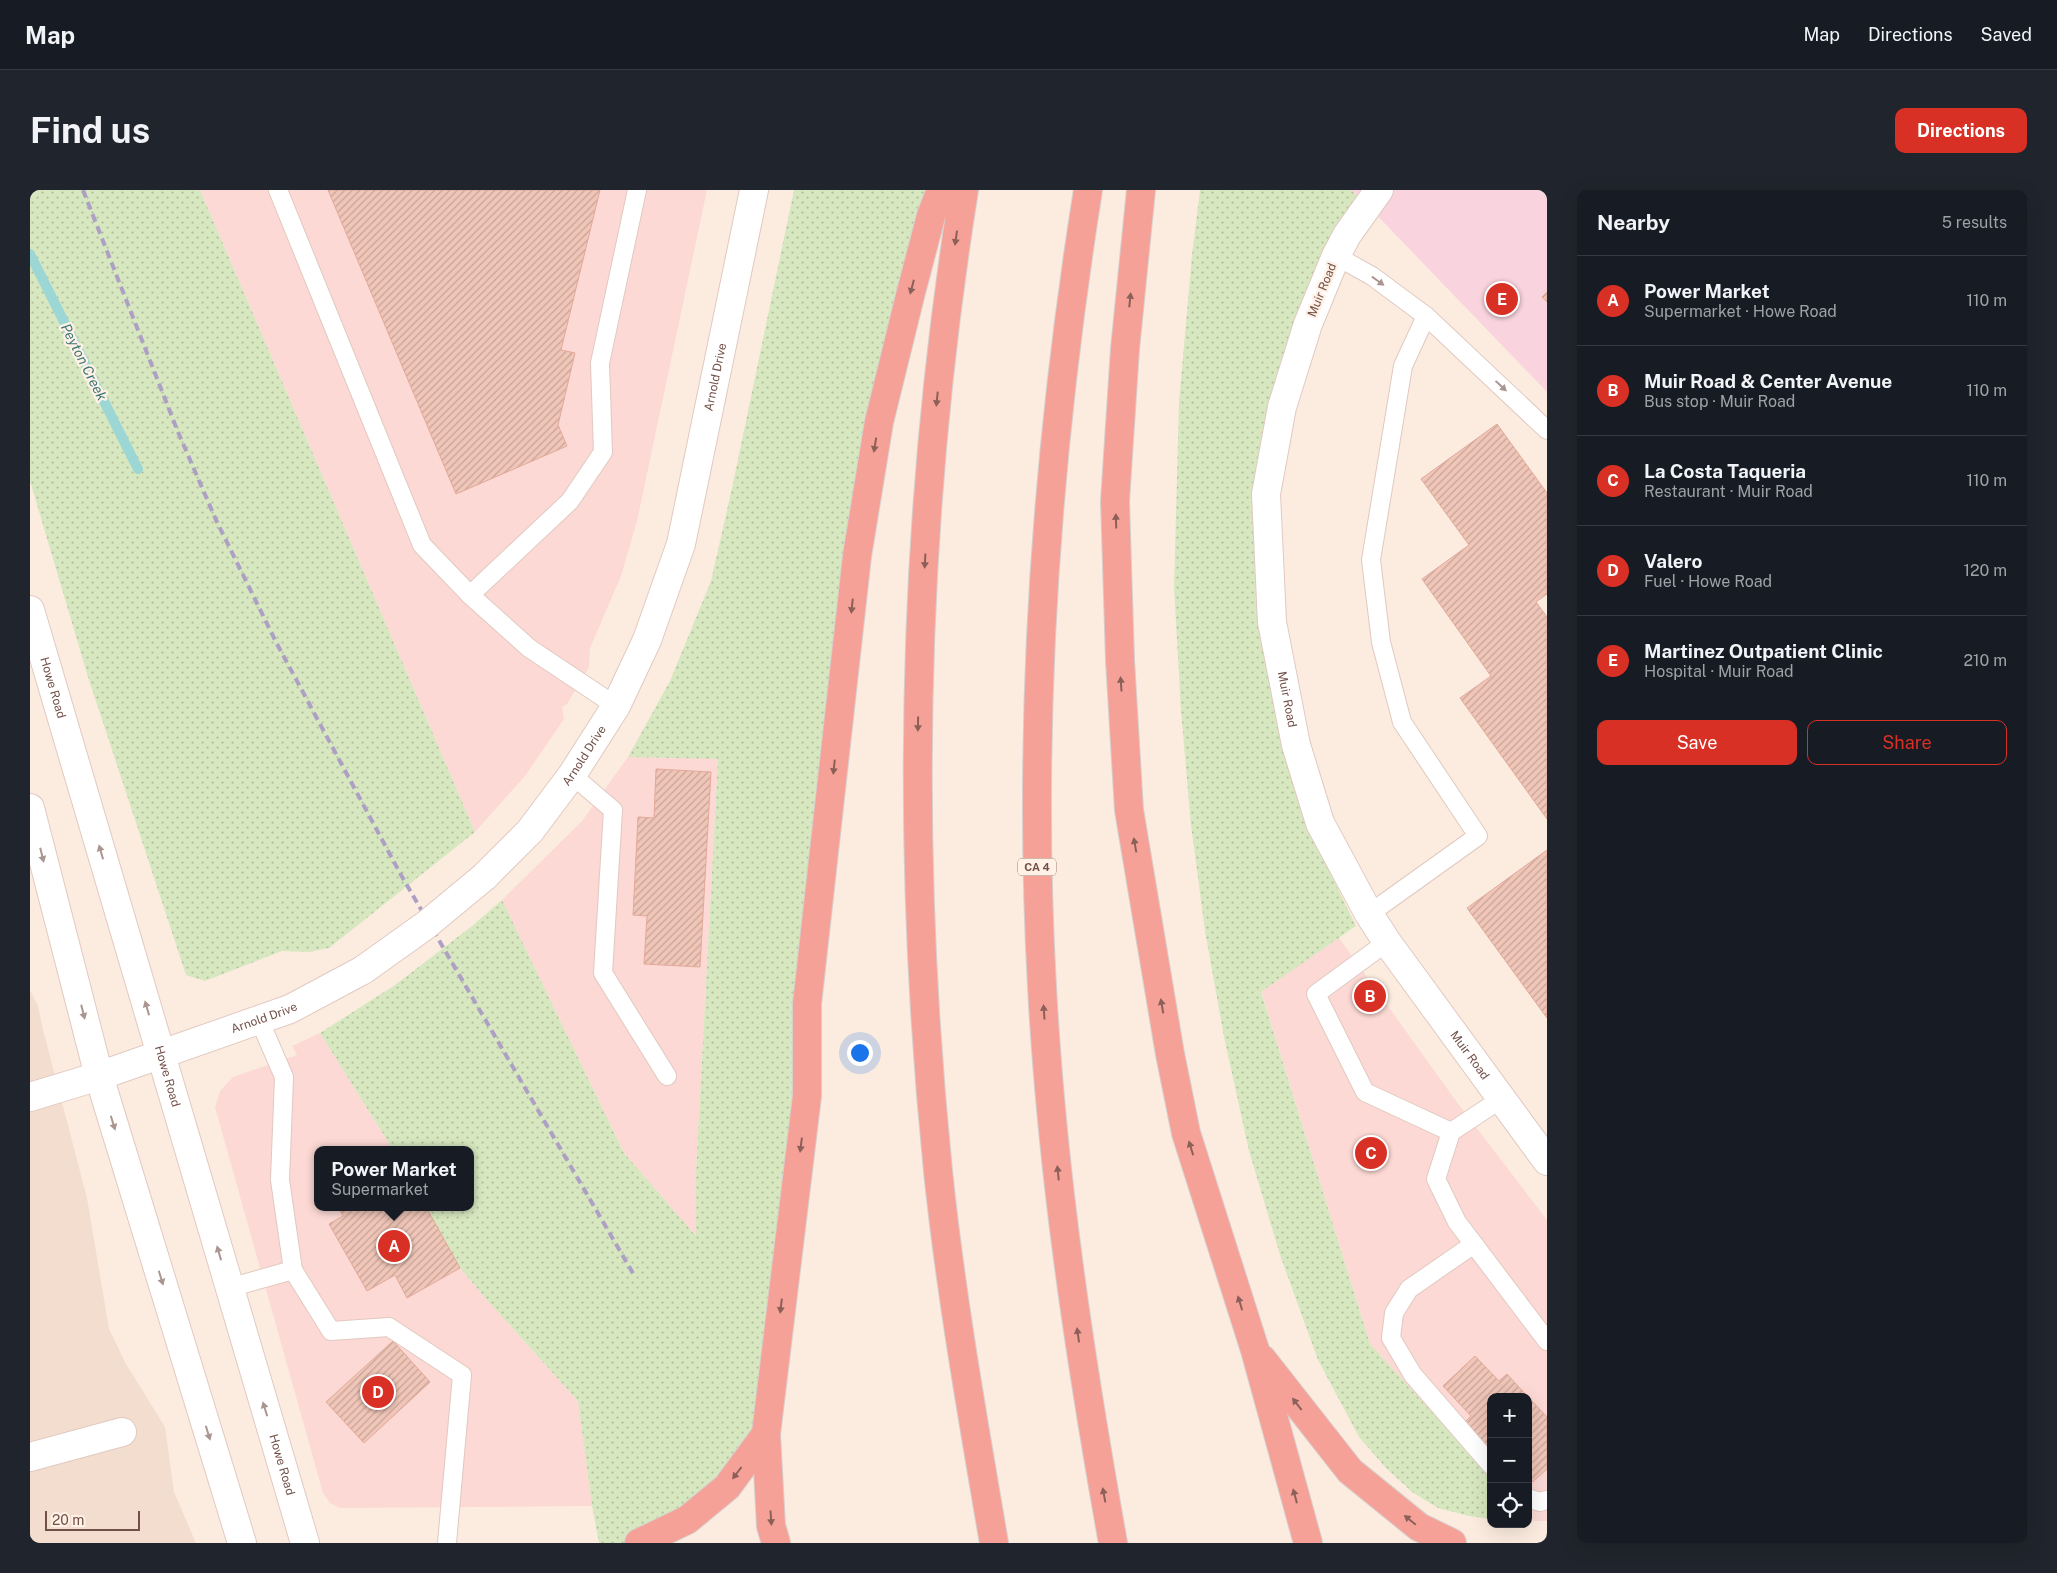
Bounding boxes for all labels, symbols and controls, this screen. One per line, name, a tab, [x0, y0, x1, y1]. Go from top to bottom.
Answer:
text: Map	[25, 21, 75, 49]
text: Map	[1803, 24, 1840, 45]
text: Directions	[1868, 24, 1953, 45]
text: Saved	[1981, 24, 2032, 45]
button: Directions	[1895, 108, 2027, 153]
text: Find us	[30, 110, 150, 151]
text: Nearby	[1597, 210, 1670, 235]
text: 5 results	[1942, 213, 2007, 232]
one-way arrow	[952, 231, 960, 247]
street label: Muir Road	[1305, 261, 1339, 319]
one-way arrow	[1371, 276, 1385, 286]
one-way arrow	[908, 279, 916, 294]
pin: E	[1486, 280, 1518, 318]
text: Power Market	[1644, 280, 1770, 302]
text: A	[1607, 291, 1619, 310]
text: 110 m	[1966, 291, 2007, 310]
one-way arrow	[1126, 292, 1134, 308]
text: Supermarket · Howe Road	[1644, 302, 1837, 321]
water label: Peyton Creek	[58, 321, 110, 404]
street label: Arnold Drive	[702, 342, 729, 412]
text: Muir Road & Center Avenue	[1644, 370, 1892, 392]
one-way arrow	[1495, 380, 1507, 392]
text: B	[1608, 381, 1618, 400]
text: 110 m	[1966, 381, 2007, 400]
one-way arrow	[933, 392, 941, 408]
text: Bus stop · Muir Road	[1644, 392, 1795, 411]
one-way arrow	[871, 438, 879, 454]
text: La Costa Taqueria	[1644, 460, 1806, 482]
text: C	[1607, 471, 1619, 490]
text: 110 m	[1966, 471, 2007, 490]
text: Restaurant · Muir Road	[1644, 482, 1813, 501]
one-way arrow	[1112, 513, 1120, 529]
text: Valero	[1644, 550, 1703, 572]
one-way arrow	[920, 554, 928, 570]
text: D	[1607, 561, 1619, 580]
text: 120 m	[1963, 561, 2007, 580]
text: Fuel · Howe Road	[1644, 572, 1772, 591]
one-way arrow	[847, 598, 855, 614]
text: Martinez Outpatient Clinic	[1644, 640, 1883, 662]
text: E	[1608, 651, 1618, 670]
text: 210 m	[1963, 651, 2007, 670]
street label: Howe Road	[37, 655, 69, 720]
text: Hospital · Muir Road	[1644, 662, 1794, 681]
street label: Muir Road	[1275, 670, 1299, 729]
one-way arrow	[1117, 675, 1125, 691]
one-way arrow	[914, 716, 922, 732]
button: Save	[1597, 720, 1797, 765]
button: Share	[1807, 720, 2007, 765]
street label: Arnold Drive	[559, 723, 609, 789]
one-way arrow	[830, 760, 838, 776]
one-way arrow	[1131, 837, 1139, 853]
one-way arrow	[97, 844, 105, 859]
one-way arrow	[38, 847, 46, 862]
road number: CA 4	[1018, 859, 1056, 876]
pin: B	[1354, 977, 1386, 1015]
one-way arrow	[1158, 997, 1166, 1013]
street label: Arnold Drive	[229, 999, 300, 1036]
one-way arrow	[143, 1000, 151, 1015]
one-way arrow	[1039, 1003, 1047, 1019]
one-way arrow	[79, 1005, 87, 1020]
street label: Muir Road	[1447, 1028, 1492, 1082]
your location	[847, 1040, 873, 1066]
street label: Howe Road	[152, 1044, 183, 1108]
one-way arrow	[110, 1115, 118, 1130]
pin: C	[1355, 1134, 1387, 1172]
one-way arrow	[797, 1137, 805, 1153]
one-way arrow	[1187, 1141, 1195, 1156]
popup	[314, 1146, 474, 1211]
text: Power Market	[331, 1158, 457, 1180]
one-way arrow	[1054, 1165, 1062, 1181]
text: Supermarket	[331, 1180, 429, 1199]
pin: A	[378, 1227, 410, 1265]
one-way arrow	[214, 1245, 222, 1260]
one-way arrow	[157, 1271, 165, 1286]
one-way arrow	[1236, 1296, 1243, 1311]
one-way arrow	[777, 1298, 785, 1314]
one-way arrow	[1074, 1326, 1082, 1342]
pin: D	[362, 1373, 394, 1411]
map controls	[1487, 1393, 1532, 1528]
button: +	[1487, 1393, 1532, 1438]
one-way arrow	[1292, 1398, 1303, 1411]
one-way arrow	[261, 1401, 269, 1416]
one-way arrow	[205, 1426, 213, 1441]
street label: Howe Road	[266, 1432, 298, 1497]
button: −	[1487, 1438, 1532, 1483]
one-way arrow	[731, 1466, 742, 1479]
button: locate	[1487, 1483, 1532, 1528]
one-way arrow	[1100, 1487, 1108, 1503]
one-way arrow	[1290, 1488, 1298, 1503]
scale bar	[45, 1508, 140, 1531]
one-way arrow	[767, 1510, 775, 1526]
text: 20 m	[52, 1512, 84, 1528]
one-way arrow	[1404, 1514, 1417, 1525]

